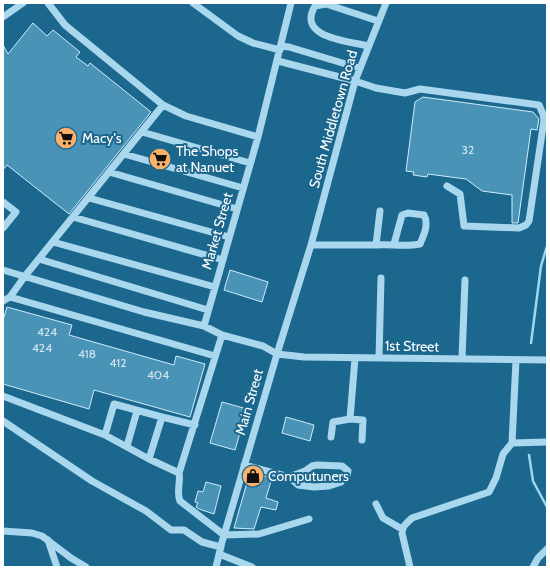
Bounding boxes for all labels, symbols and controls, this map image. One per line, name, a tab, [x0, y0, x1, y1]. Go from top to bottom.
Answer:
street label: South Middletown Road	[305, 48, 361, 190]
supermarket icon: Macy's	[53, 125, 79, 151]
place label: Macy's	[82, 129, 122, 147]
place label: The Shops at Nanuet	[176, 142, 238, 176]
house number: 32	[462, 142, 474, 157]
supermarket icon: The Shops at Nanuet	[147, 146, 173, 172]
street label: Market Street	[197, 190, 237, 272]
house number: 424	[37, 324, 57, 339]
street label: 1st Street	[385, 337, 440, 355]
house number: 424	[32, 340, 52, 355]
house number: 418	[78, 346, 96, 361]
house number: 412	[109, 355, 127, 370]
house number: 404	[147, 367, 169, 382]
street label: Main Street	[231, 367, 267, 437]
shop icon: Computuners	[240, 463, 266, 489]
place label: Computuners	[268, 467, 349, 485]

